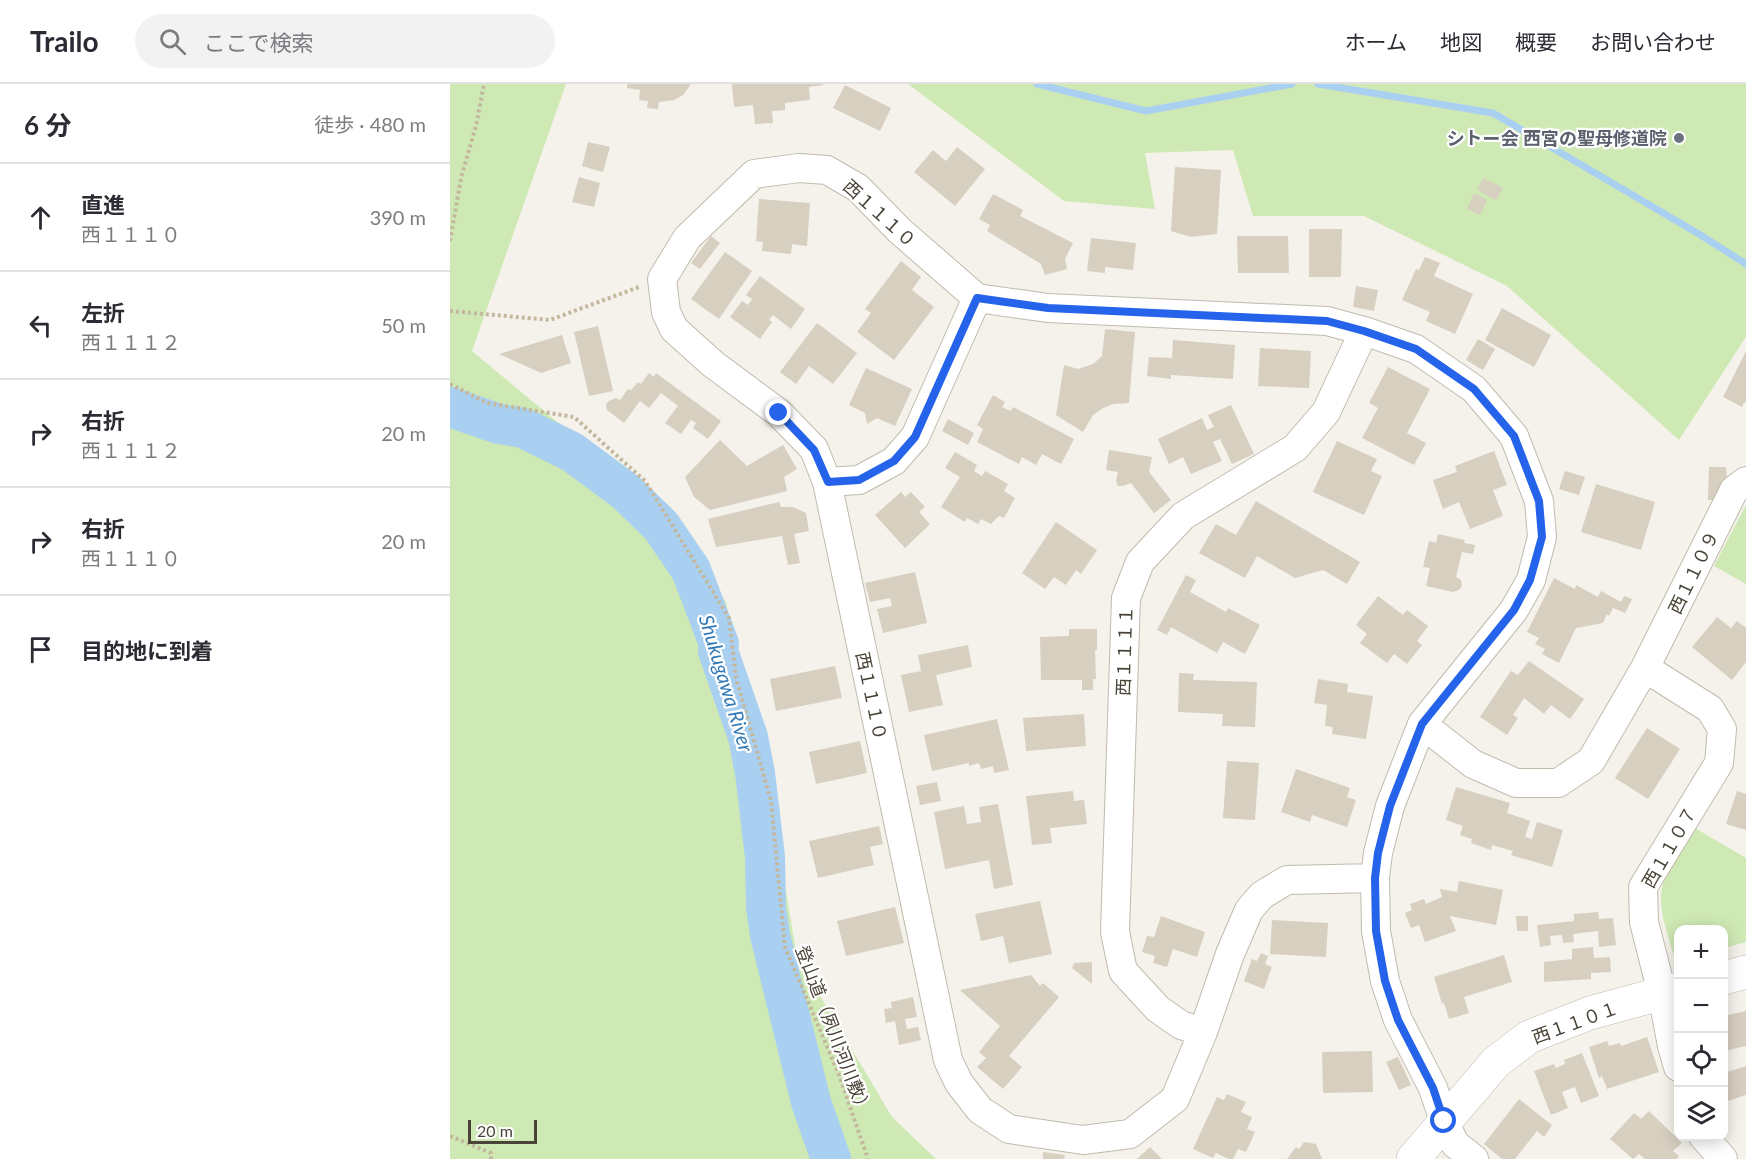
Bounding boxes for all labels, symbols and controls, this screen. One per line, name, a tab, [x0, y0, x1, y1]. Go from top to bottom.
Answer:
search box	[135, 14, 555, 68]
text: Trailo	[30, 24, 99, 58]
icon: search	[156, 25, 189, 58]
text: ここで検索	[204, 29, 314, 56]
text: ホーム	[1345, 29, 1407, 54]
text: 地図	[1440, 29, 1482, 54]
text: 概要	[1515, 29, 1557, 54]
text: お問い合わせ	[1590, 29, 1716, 54]
text: 6 分	[24, 109, 71, 141]
text: 徒歩 · 480 m	[314, 112, 426, 136]
place label: シトー会 西宮の聖母修道院	[1447, 127, 1667, 149]
marker: シトー会 西宮の聖母修道院	[1672, 131, 1686, 145]
street label: 西１１１０	[839, 175, 921, 251]
text: 直進	[81, 191, 125, 218]
icon: ahead	[24, 201, 57, 234]
text: 390 m	[370, 205, 426, 229]
text: 西１１１０	[81, 222, 181, 246]
text: 左折	[81, 299, 125, 326]
icon: left	[24, 309, 57, 342]
text: 50 m	[381, 313, 426, 337]
text: 西１１１２	[81, 330, 181, 354]
route end	[765, 399, 791, 425]
text: 右折	[81, 407, 125, 434]
icon: right	[24, 417, 57, 450]
text: 20 m	[381, 421, 426, 445]
text: 西１１１２	[81, 438, 181, 462]
text: 右折	[81, 515, 125, 542]
icon: right	[24, 525, 57, 558]
street label: 西１１０９	[1663, 527, 1723, 617]
text: 20 m	[381, 529, 426, 553]
text: 西１１１０	[81, 546, 181, 570]
street label: 西１１１１	[1111, 606, 1137, 696]
water label: Shukugawa River	[695, 612, 760, 755]
icon: arrive	[24, 633, 57, 666]
text: 目的地に到着	[81, 637, 213, 664]
street label: 西１１１０	[852, 650, 892, 742]
street label: 西１１０７	[1637, 803, 1701, 891]
map controls	[1674, 925, 1728, 1141]
button: +	[1674, 925, 1728, 979]
street label: 登山道（夙川河川敷）	[791, 942, 877, 1118]
button: −	[1674, 979, 1728, 1033]
street label: 西１１０１	[1529, 996, 1621, 1048]
button: locate	[1674, 1033, 1728, 1087]
button: layers	[1674, 1087, 1728, 1141]
route start	[1430, 1107, 1456, 1133]
scale bar	[468, 1117, 537, 1144]
text: 20 m	[477, 1121, 513, 1140]

